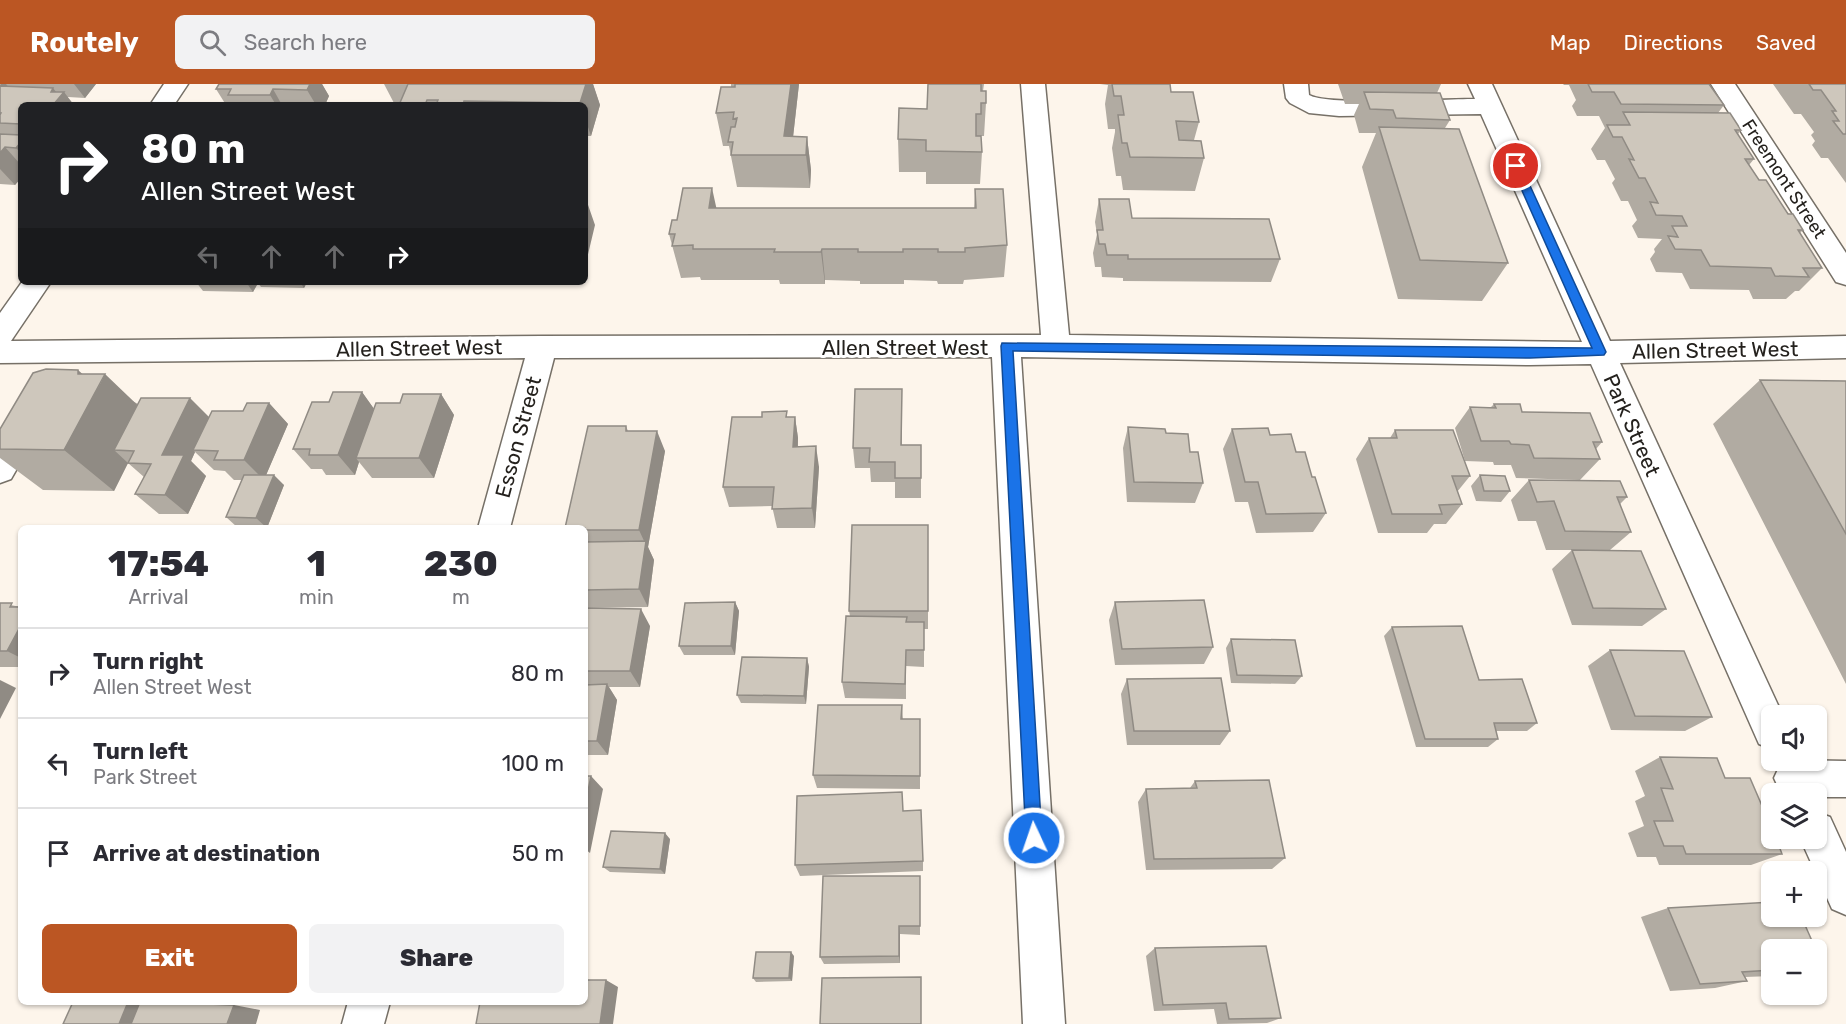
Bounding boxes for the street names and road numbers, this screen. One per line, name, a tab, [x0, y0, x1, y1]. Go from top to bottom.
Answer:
street label: Freemont Street	[1737, 115, 1831, 243]
street label: Allen Street West	[336, 334, 502, 362]
street label: Allen Street West	[822, 335, 988, 360]
street label: Allen Street West	[1632, 336, 1798, 364]
street label: Park Street	[1598, 370, 1666, 480]
street label: Esson Street	[490, 373, 546, 501]

